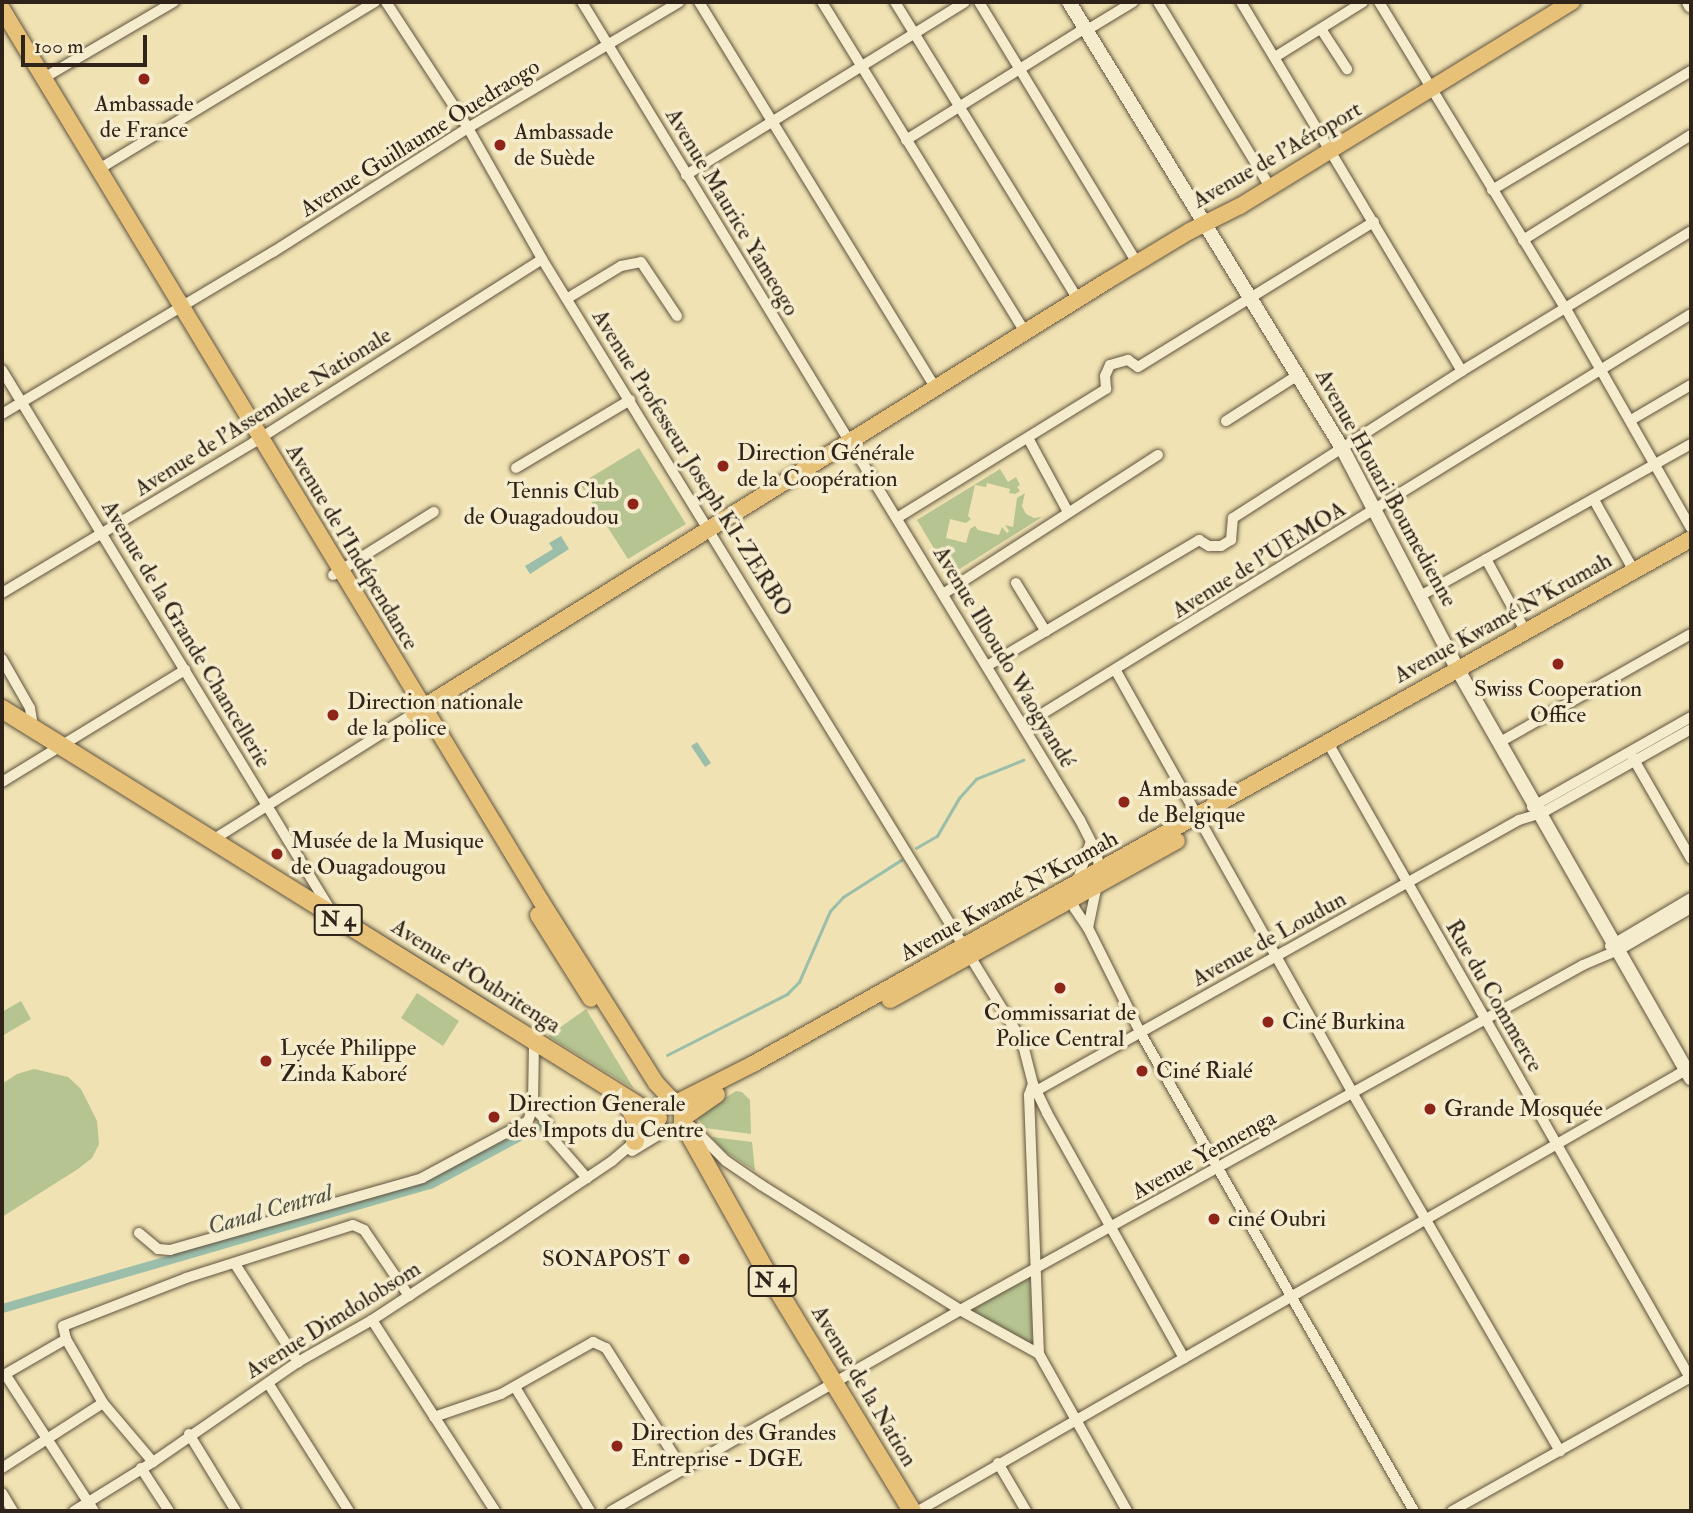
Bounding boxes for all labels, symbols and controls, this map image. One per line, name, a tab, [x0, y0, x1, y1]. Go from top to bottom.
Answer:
scale bar	[24, 21, 150, 65]
text: 100 m	[34, 33, 84, 60]
street label: Avenue Guillaume Ouedraogo	[295, 53, 545, 223]
marker: Ambassade de France	[136, 71, 152, 87]
place label: Ambassade de France	[94, 90, 194, 144]
street label: Avenue de l'Aéroport	[1188, 95, 1366, 215]
street label: Avenue Maurice Yameogo	[659, 103, 805, 321]
place label: Ambassade de Suède	[514, 118, 613, 172]
marker: Ambassade de Suède	[492, 137, 508, 153]
street label: Avenue Professeur Joseph KI-ZERBO	[586, 304, 798, 622]
street label: Avenue de l'Assemblee Nationale	[129, 321, 397, 503]
street label: Avenue Houari Boumedienne	[1309, 364, 1463, 612]
street label: Avenue de l'Indépendance	[280, 439, 424, 655]
place label: Direction Générale de la Coopération	[737, 439, 914, 493]
marker: Direction Générale de la Coopération	[715, 458, 731, 474]
place label: Tennis Club de Ouagadoudou	[464, 477, 619, 531]
street label: Avenue de la Grande Chancellerie	[95, 495, 277, 773]
street label: Avenue de l'UEMOA	[1167, 495, 1351, 625]
marker: Tennis Club de Ouagadoudou	[625, 496, 641, 512]
street label: Avenue Ilboudo Waogyandé	[927, 541, 1081, 773]
street label: Avenue Kwamé N'Krumah	[1389, 547, 1617, 689]
marker: Swiss Cooperation Office	[1550, 656, 1566, 672]
place label: Swiss Cooperation Office	[1474, 675, 1642, 729]
place label: Direction nationale de la police	[347, 688, 523, 742]
marker: Direction nationale de la police	[325, 707, 341, 723]
place label: Ambassade de Belgique	[1138, 775, 1245, 829]
marker: Ambassade de Belgique	[1116, 794, 1132, 810]
street label: Avenue Kwamé N'Krumah	[895, 825, 1123, 967]
place label: Musée de la Musique de Ouagadougou	[291, 827, 484, 881]
marker: Musée de la Musique de Ouagadougou	[269, 846, 285, 862]
street label: Avenue de Loudun	[1187, 885, 1351, 993]
road number: N 4	[314, 902, 362, 937]
street label: Avenue d'Oubritenga	[386, 913, 566, 1039]
street label: Rue du Commerce	[1439, 915, 1549, 1077]
marker: Commissariat de Police Central	[1052, 980, 1068, 996]
place label: Commissariat de Police Central	[984, 999, 1136, 1053]
place label: Ciné Burkina	[1282, 1008, 1405, 1036]
marker: Ciné Burkina	[1260, 1014, 1276, 1030]
place label: Lycée Philippe Zinda Kaboré	[280, 1034, 416, 1088]
marker: Lycée Philippe Zinda Kaboré	[258, 1053, 274, 1069]
place label: Ciné Rialé	[1156, 1057, 1253, 1085]
marker: Ciné Rialé	[1134, 1063, 1150, 1079]
place label: Direction Generale des Impots du Centre	[508, 1090, 703, 1144]
place label: Grande Mosquée	[1444, 1095, 1603, 1123]
marker: Grande Mosquée	[1422, 1101, 1438, 1117]
street label: Avenue Yennenga	[1127, 1104, 1281, 1206]
marker: Direction Generale des Impots du Centre	[486, 1109, 502, 1125]
water label: Canal Central	[204, 1179, 336, 1241]
place label: ciné Oubri	[1228, 1205, 1326, 1233]
marker: ciné Oubri	[1206, 1211, 1222, 1227]
place label: SONAPOST	[542, 1245, 670, 1273]
marker: SONAPOST	[676, 1251, 692, 1267]
street label: Avenue Dimdolobsom	[240, 1255, 426, 1385]
road number: N 4	[748, 1264, 796, 1298]
street label: Avenue de la Nation	[805, 1300, 923, 1472]
place label: Direction des Grandes Entreprise - DGE	[631, 1419, 836, 1473]
marker: Direction des Grandes Entreprise - DGE	[609, 1438, 625, 1454]

